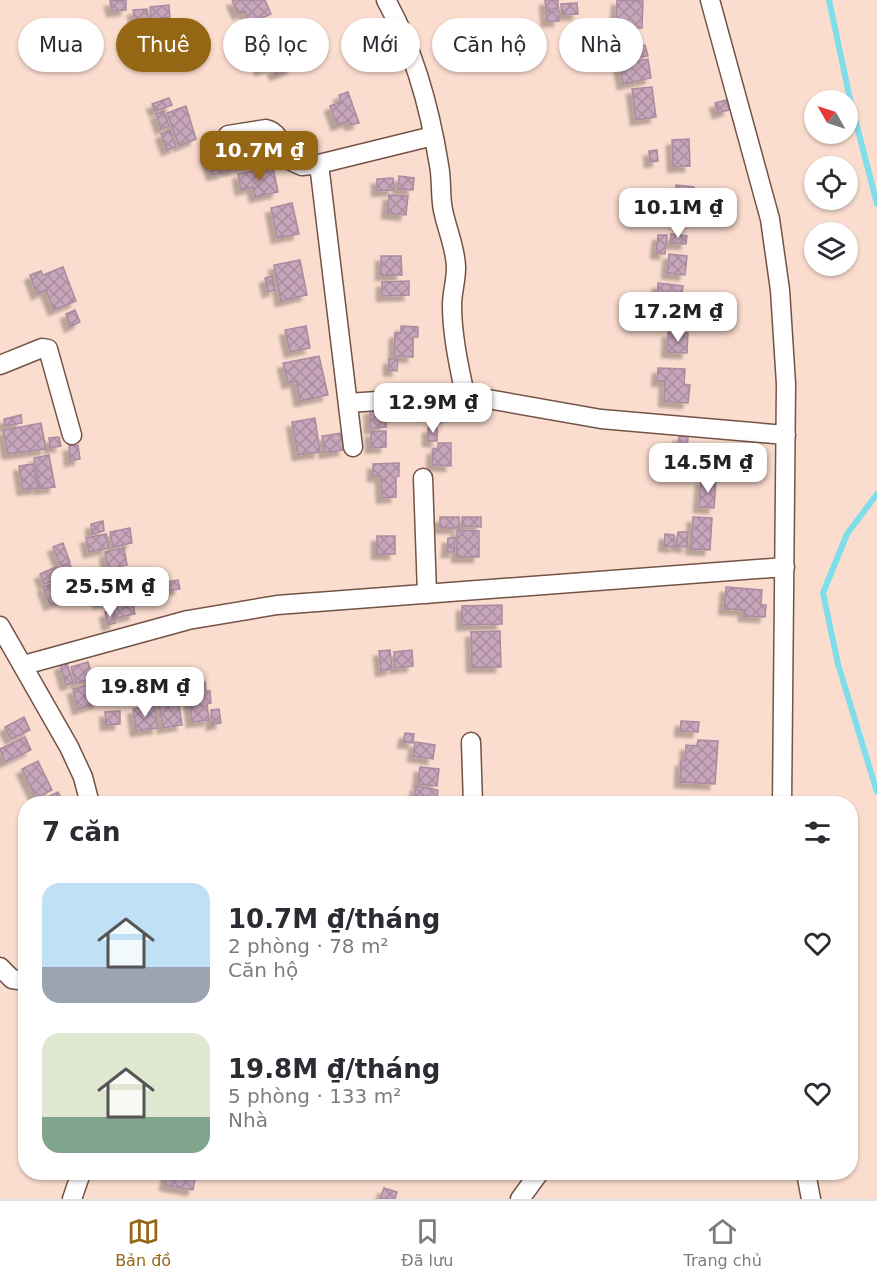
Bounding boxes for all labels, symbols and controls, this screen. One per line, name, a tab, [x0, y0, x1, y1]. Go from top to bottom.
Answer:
chip: Mua	[18, 18, 104, 72]
chip: Thuê	[116, 18, 211, 72]
chip: Bộ lọc	[223, 18, 329, 72]
chip: Mới	[341, 18, 420, 72]
chip: Căn hộ	[432, 18, 547, 72]
chip: Nhà	[559, 18, 643, 72]
north arrow	[804, 90, 858, 144]
map controls	[804, 90, 858, 276]
pin: 10.7M ₫	[204, 131, 314, 182]
text: 10.7M ₫	[214, 138, 304, 162]
button: locate	[804, 156, 858, 210]
pin: 10.1M ₫	[623, 188, 733, 239]
text: 10.1M ₫	[633, 195, 723, 219]
button: layers	[804, 222, 858, 276]
pin: 17.2M ₫	[623, 292, 733, 343]
text: 17.2M ₫	[633, 299, 723, 323]
pin: 12.9M ₫	[378, 383, 488, 434]
text: 12.9M ₫	[388, 390, 478, 414]
pin: 14.5M ₫	[653, 443, 763, 494]
text: 14.5M ₫	[663, 450, 753, 474]
pin: 25.5M ₫	[55, 567, 165, 618]
text: 25.5M ₫	[65, 574, 155, 598]
pin: 19.8M ₫	[90, 667, 200, 718]
text: 19.8M ₫	[100, 674, 190, 698]
icon: filters	[801, 816, 834, 849]
text: 7 căn	[42, 817, 121, 847]
text: 10.7M ₫/tháng	[228, 904, 440, 934]
icon: home	[90, 907, 162, 979]
icon: heart	[801, 927, 834, 960]
text: 2 phòng · 78 m²	[228, 934, 388, 958]
text: Căn hộ	[228, 958, 298, 982]
text: 19.8M ₫/tháng	[228, 1054, 440, 1084]
icon: home	[90, 1057, 162, 1129]
icon: heart	[801, 1077, 834, 1110]
text: 5 phòng · 133 m²	[228, 1084, 401, 1108]
text: Nhà	[228, 1108, 268, 1132]
tab: Bản đồ	[115, 1215, 171, 1270]
tab: Đã lưu	[401, 1215, 453, 1270]
tab: Trang chủ	[684, 1215, 762, 1270]

